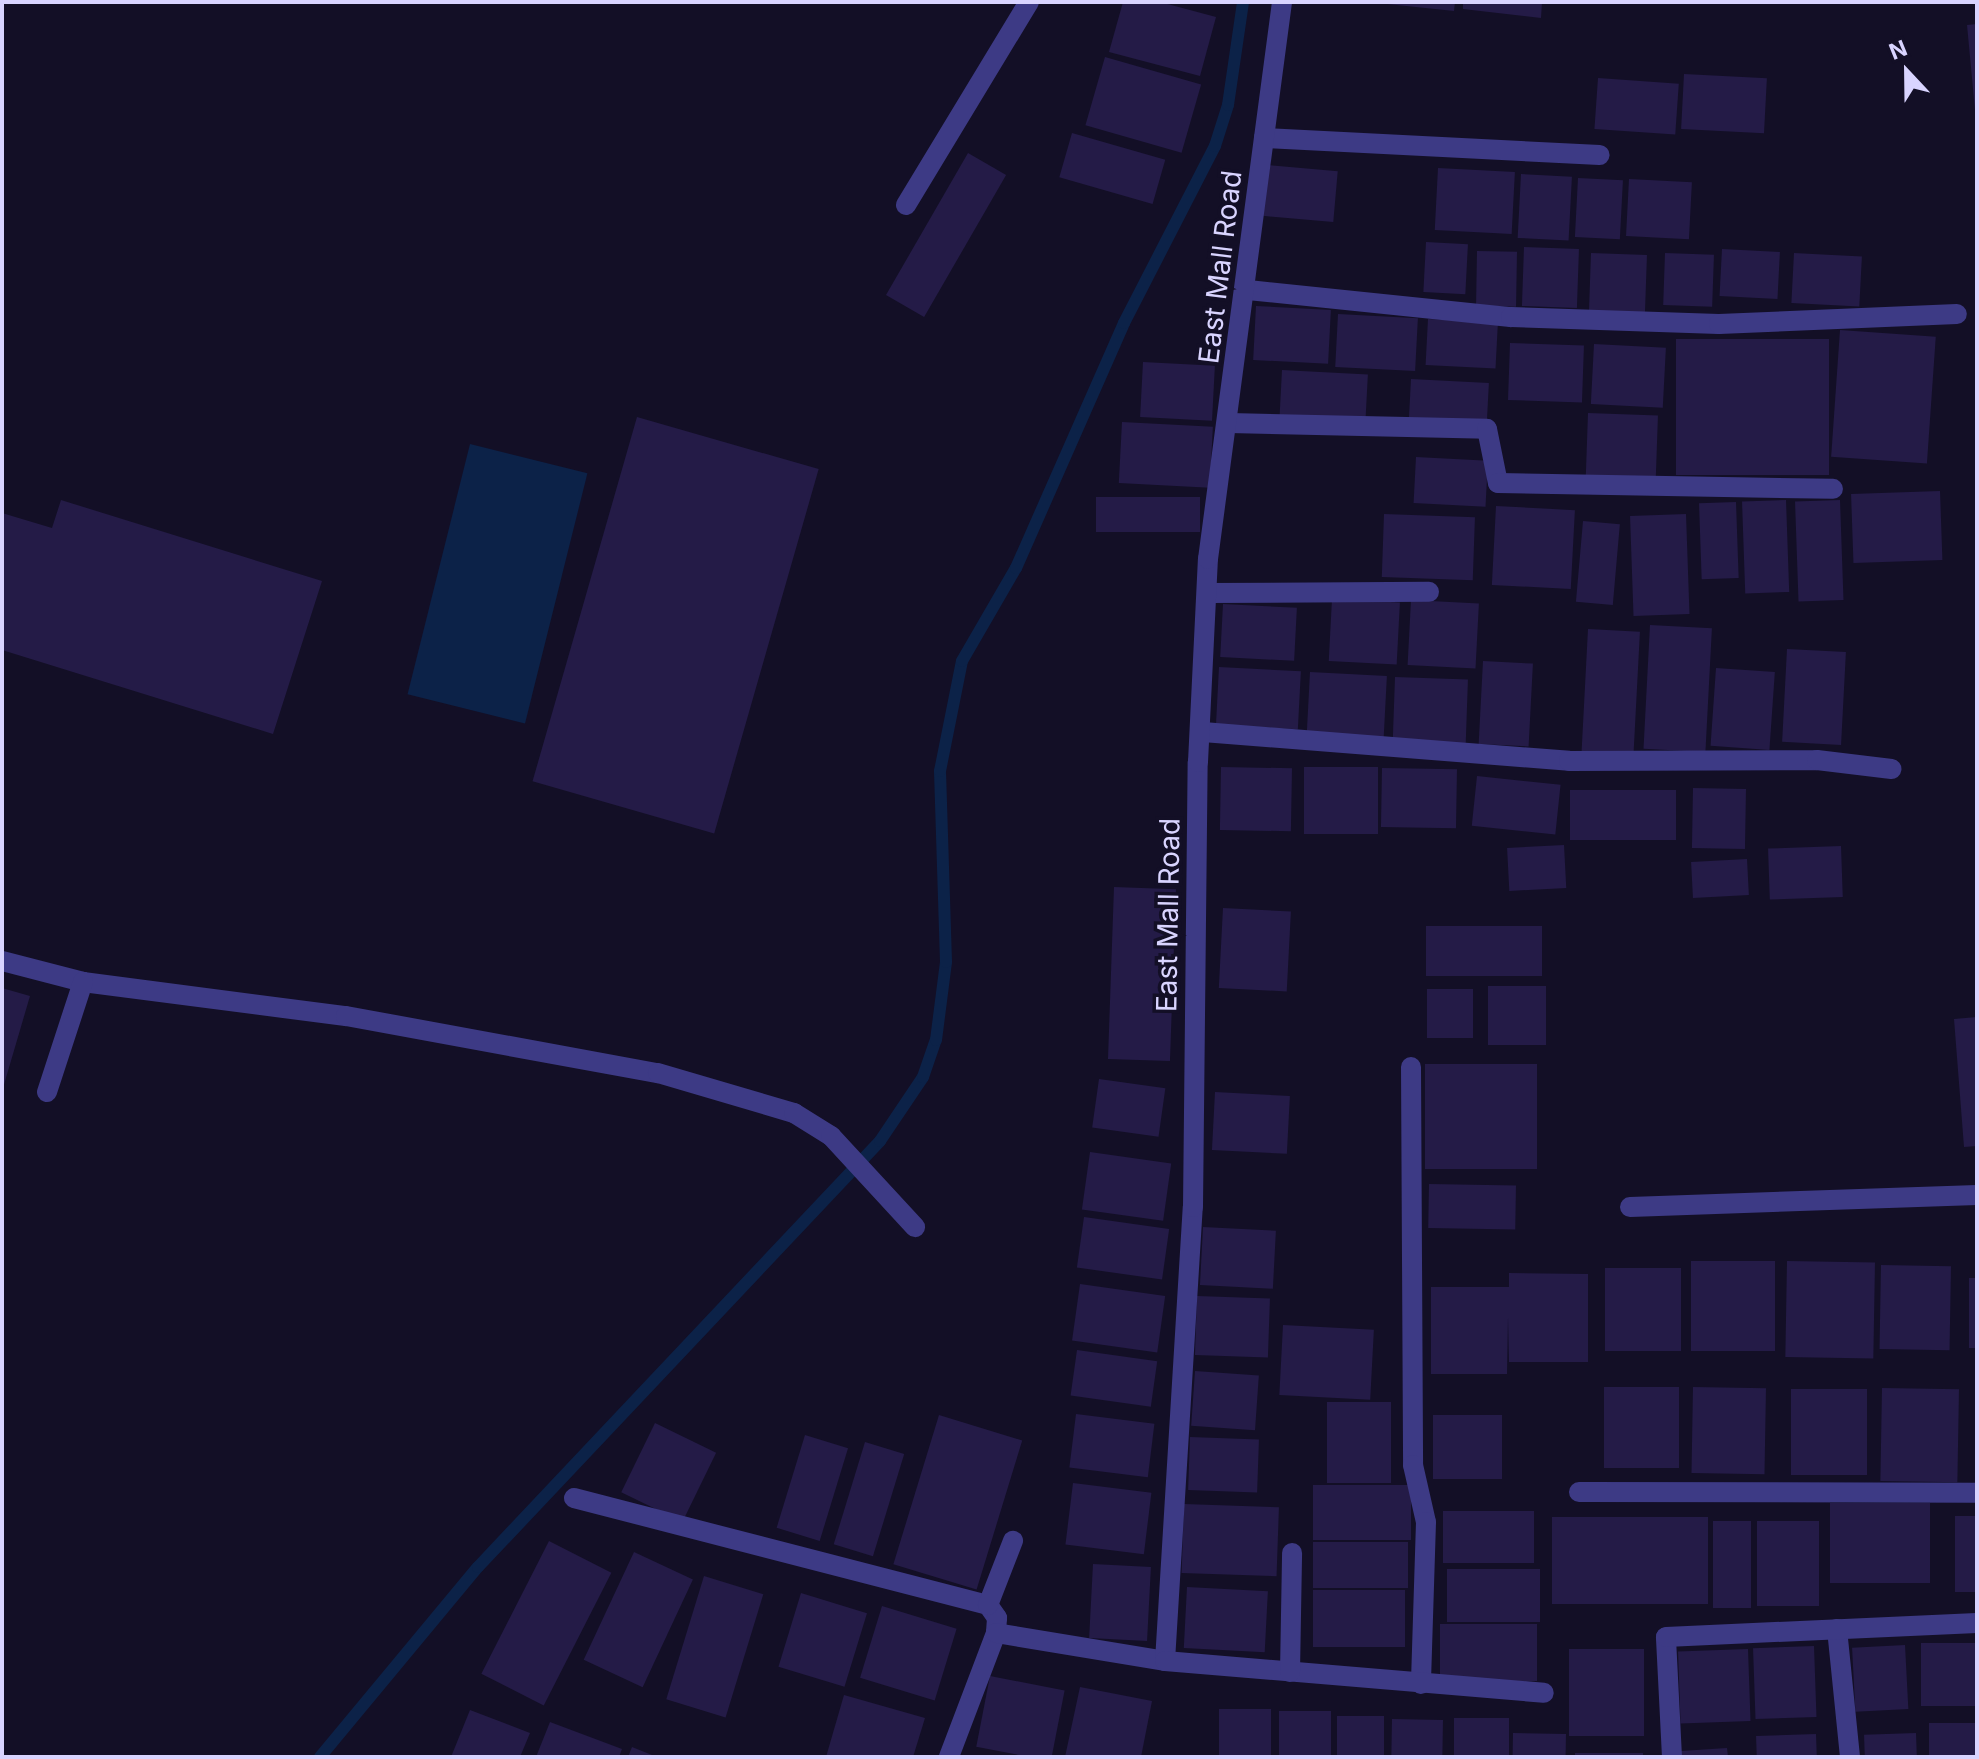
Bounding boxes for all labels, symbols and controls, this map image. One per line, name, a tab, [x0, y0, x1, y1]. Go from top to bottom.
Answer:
north arrow	[1867, 32, 1947, 112]
text: N	[1885, 35, 1911, 65]
street label: East Mall Road	[1191, 168, 1249, 366]
street label: East Mall Road	[1150, 818, 1186, 1012]

